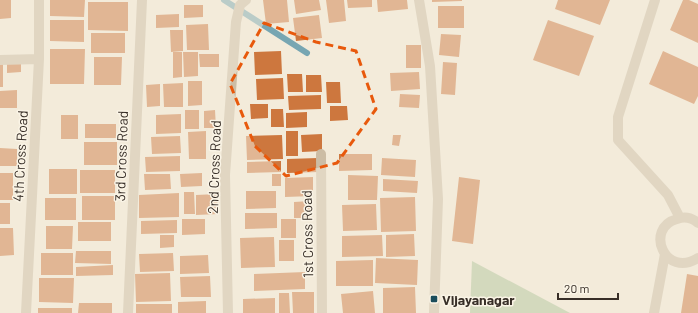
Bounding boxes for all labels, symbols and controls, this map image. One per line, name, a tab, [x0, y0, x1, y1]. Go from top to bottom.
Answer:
street label: 4th Cross Road	[9, 110, 31, 202]
street label: 3rd Cross Road	[111, 110, 131, 202]
street label: 2nd Cross Road	[204, 120, 224, 214]
street label: 1st Cross Road	[298, 190, 316, 278]
scale bar	[558, 275, 618, 301]
text: 20 m	[564, 281, 590, 295]
place label: Vijayanagar	[442, 291, 515, 308]
marker: Vijayanagar	[429, 294, 439, 304]

